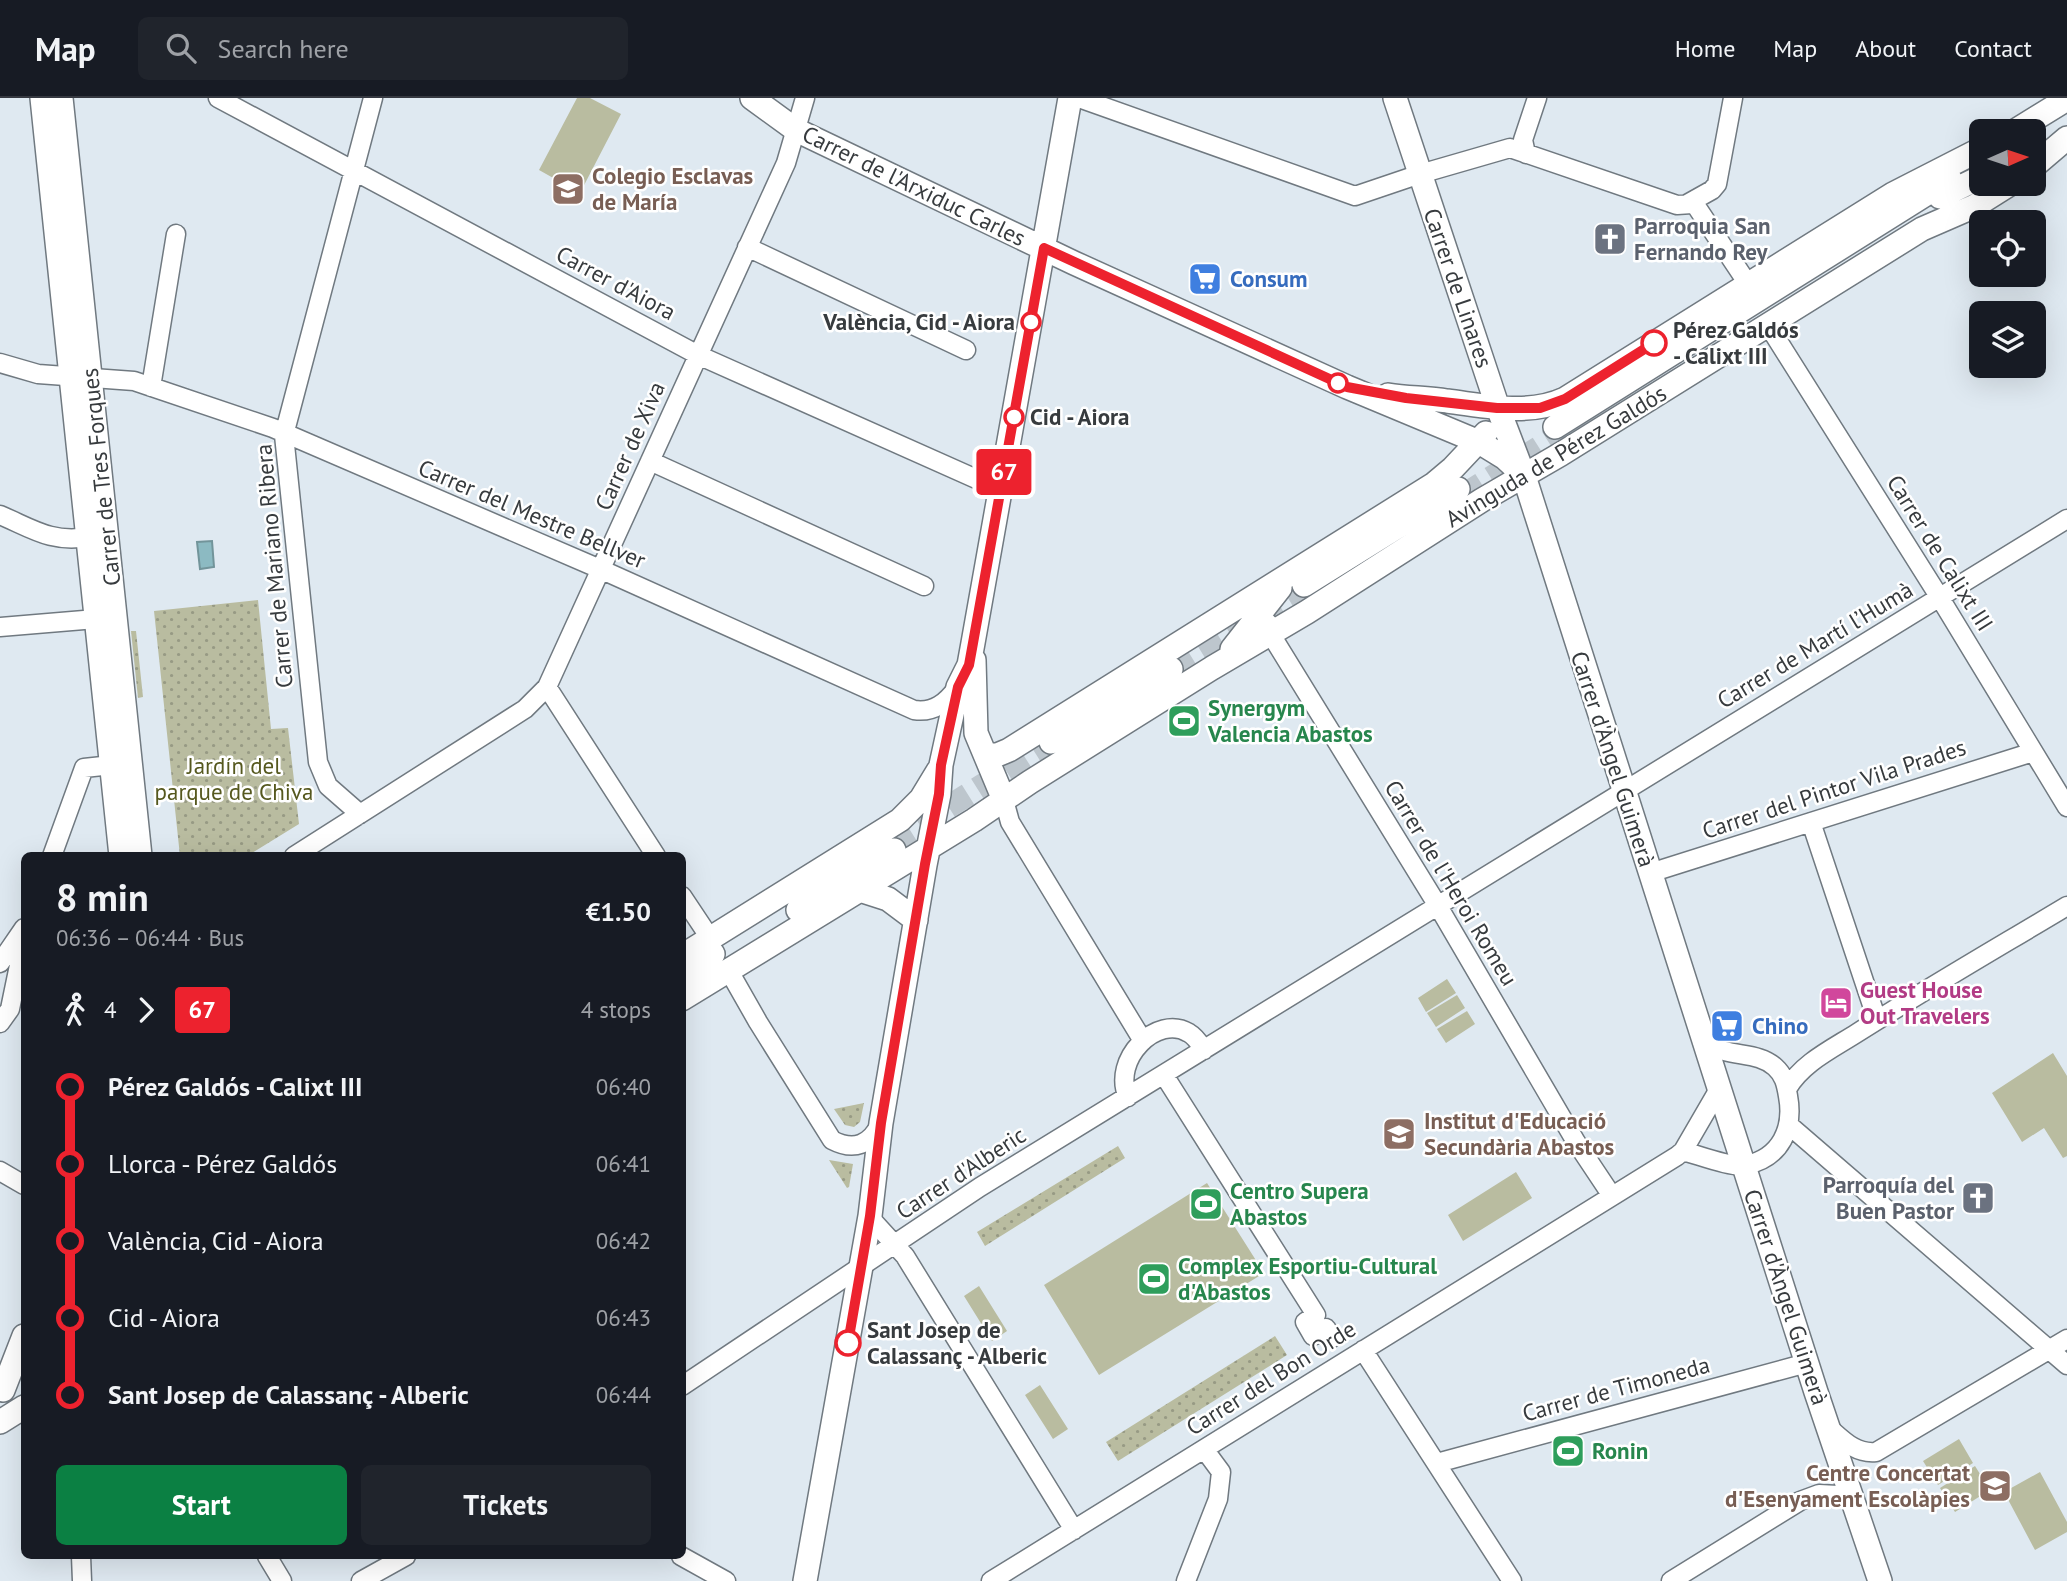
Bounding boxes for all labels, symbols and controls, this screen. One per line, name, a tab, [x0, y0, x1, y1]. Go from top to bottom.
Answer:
search box	[138, 17, 628, 80]
text: Map	[35, 27, 96, 70]
icon: search	[162, 29, 200, 67]
text: Search here	[218, 32, 349, 65]
text: Home	[1675, 33, 1735, 64]
text: Map	[1773, 33, 1817, 64]
text: About	[1855, 33, 1916, 64]
text: Contact	[1954, 33, 2032, 64]
street label: Carrer de l'Arxiduc Carles	[798, 119, 1031, 252]
north arrow	[1969, 119, 2046, 196]
map controls	[1969, 119, 2046, 378]
place label: Colegio Esclavas de María	[592, 161, 754, 216]
school or university icon: Colegio Esclavas de María	[549, 170, 587, 208]
street label: Carrer de Linares	[1418, 204, 1499, 371]
button: locate	[1969, 210, 2046, 287]
place label: Parroquia San Fernando Rey	[1634, 211, 1771, 266]
church icon: Parroquia San Fernando Rey	[1591, 220, 1629, 258]
street label: Carrer d'Aiora	[552, 239, 681, 326]
supermarket icon: Consum	[1186, 260, 1224, 298]
place label: Consum	[1230, 264, 1308, 293]
button: layers	[1969, 301, 2046, 378]
place label: València, Cid - Aiora	[822, 307, 1015, 336]
marker: València, Cid - Aiora	[1021, 312, 1041, 332]
place label: Pérez Galdós - Calixt III	[1673, 315, 1799, 370]
marker: Pérez Galdós - Calixt III	[1641, 330, 1667, 356]
street label: Carrer de Tres Forques	[75, 367, 126, 587]
unlabelled marker	[1328, 373, 1348, 393]
street label: Carrer de Xiva	[588, 377, 671, 515]
street label: Avinguda de Pérez Galdós	[1440, 378, 1671, 533]
place label: Cid - Aiora	[1030, 402, 1130, 431]
marker: Cid - Aiora	[1004, 407, 1024, 427]
street label: Carrer de Mariano Ribera	[248, 443, 299, 689]
line badge: 67	[972, 449, 1036, 495]
street label: Carrer del Mestre Bellver	[414, 452, 650, 575]
text: 67	[990, 456, 1018, 487]
street label: Carrer de Calixt III	[1881, 469, 2000, 636]
street label: Carrer de Martí l’Humà	[1712, 575, 1918, 714]
street label: Carrer d'Àngel Guimerà	[1565, 647, 1662, 870]
place label: Synergym Valencia Abastos	[1207, 693, 1373, 748]
sports icon: Synergym Valencia Abastos	[1165, 702, 1203, 740]
street label: Carrer del Pintor Vila Prades	[1698, 732, 1969, 845]
park label: Jardín del parque de Chiva	[155, 751, 313, 806]
street label: Carrer de l'Heroi Romeu	[1379, 775, 1524, 991]
text: 8 min	[56, 872, 149, 921]
text: €1.50	[586, 895, 651, 928]
text: 06:36 – 06:44 · Bus	[56, 923, 244, 952]
place label: Guest House Out Travelers	[1860, 975, 1990, 1030]
hotel icon: Guest House Out Travelers	[1817, 984, 1855, 1022]
icon: walk	[56, 991, 94, 1029]
icon: forward	[127, 991, 165, 1029]
text: 67	[189, 994, 216, 1025]
text: 4	[104, 995, 117, 1024]
text: 4 stops	[581, 995, 651, 1024]
supermarket icon: Chino	[1708, 1007, 1746, 1045]
place label: Chino	[1752, 1011, 1808, 1040]
text: Pérez Galdós - Calixt III	[108, 1070, 362, 1103]
text: 06:40	[596, 1072, 651, 1101]
place label: Institut d'Educació Secundària Abastos	[1424, 1106, 1615, 1161]
school or university icon: Institut d'Educació Secundària Abastos	[1380, 1115, 1418, 1153]
street label: Carrer d'Alberic	[890, 1120, 1031, 1225]
text: Llorca - Pérez Galdós	[108, 1147, 337, 1180]
text: 06:41	[596, 1149, 651, 1178]
place label: Parroquía del Buen Pastor	[1823, 1170, 1955, 1225]
place label: Centro Supera Abastos	[1230, 1176, 1369, 1231]
church icon: Parroquía del Buen Pastor	[1959, 1179, 1997, 1217]
sports icon: Centro Supera Abastos	[1187, 1185, 1225, 1223]
street label: Carrer d'Àngel Guimerà	[1738, 1185, 1835, 1408]
text: València, Cid - Aiora	[108, 1224, 324, 1257]
text: 06:42	[596, 1226, 651, 1255]
place label: Complex Esportiu-Cultural d'Abastos	[1178, 1251, 1437, 1306]
sports icon: Complex Esportiu-Cultural d'Abastos	[1135, 1260, 1173, 1298]
text: Cid - Aiora	[108, 1301, 220, 1334]
text: 06:43	[596, 1303, 651, 1332]
street label: Carrer del Bon Orde	[1181, 1314, 1361, 1441]
place label: Sant Josep de Calassanç - Alberic	[867, 1315, 1047, 1370]
marker: Sant Josep de Calassanç - Alberic	[835, 1330, 861, 1356]
street label: Carrer de Timoneda	[1519, 1350, 1713, 1427]
text: Sant Josep de Calassanç - Alberic	[108, 1378, 469, 1411]
text: 06:44	[596, 1380, 651, 1409]
sports icon: Ronin	[1549, 1432, 1587, 1470]
place label: Ronin	[1592, 1436, 1648, 1465]
place label: Centre Concertat d'Esenyament Escolàpies	[1725, 1458, 1970, 1513]
button: Start	[56, 1465, 347, 1545]
button: Tickets	[361, 1465, 651, 1545]
school or university icon: Centre Concertat d'Esenyament Escolàpies	[1976, 1467, 2014, 1505]

